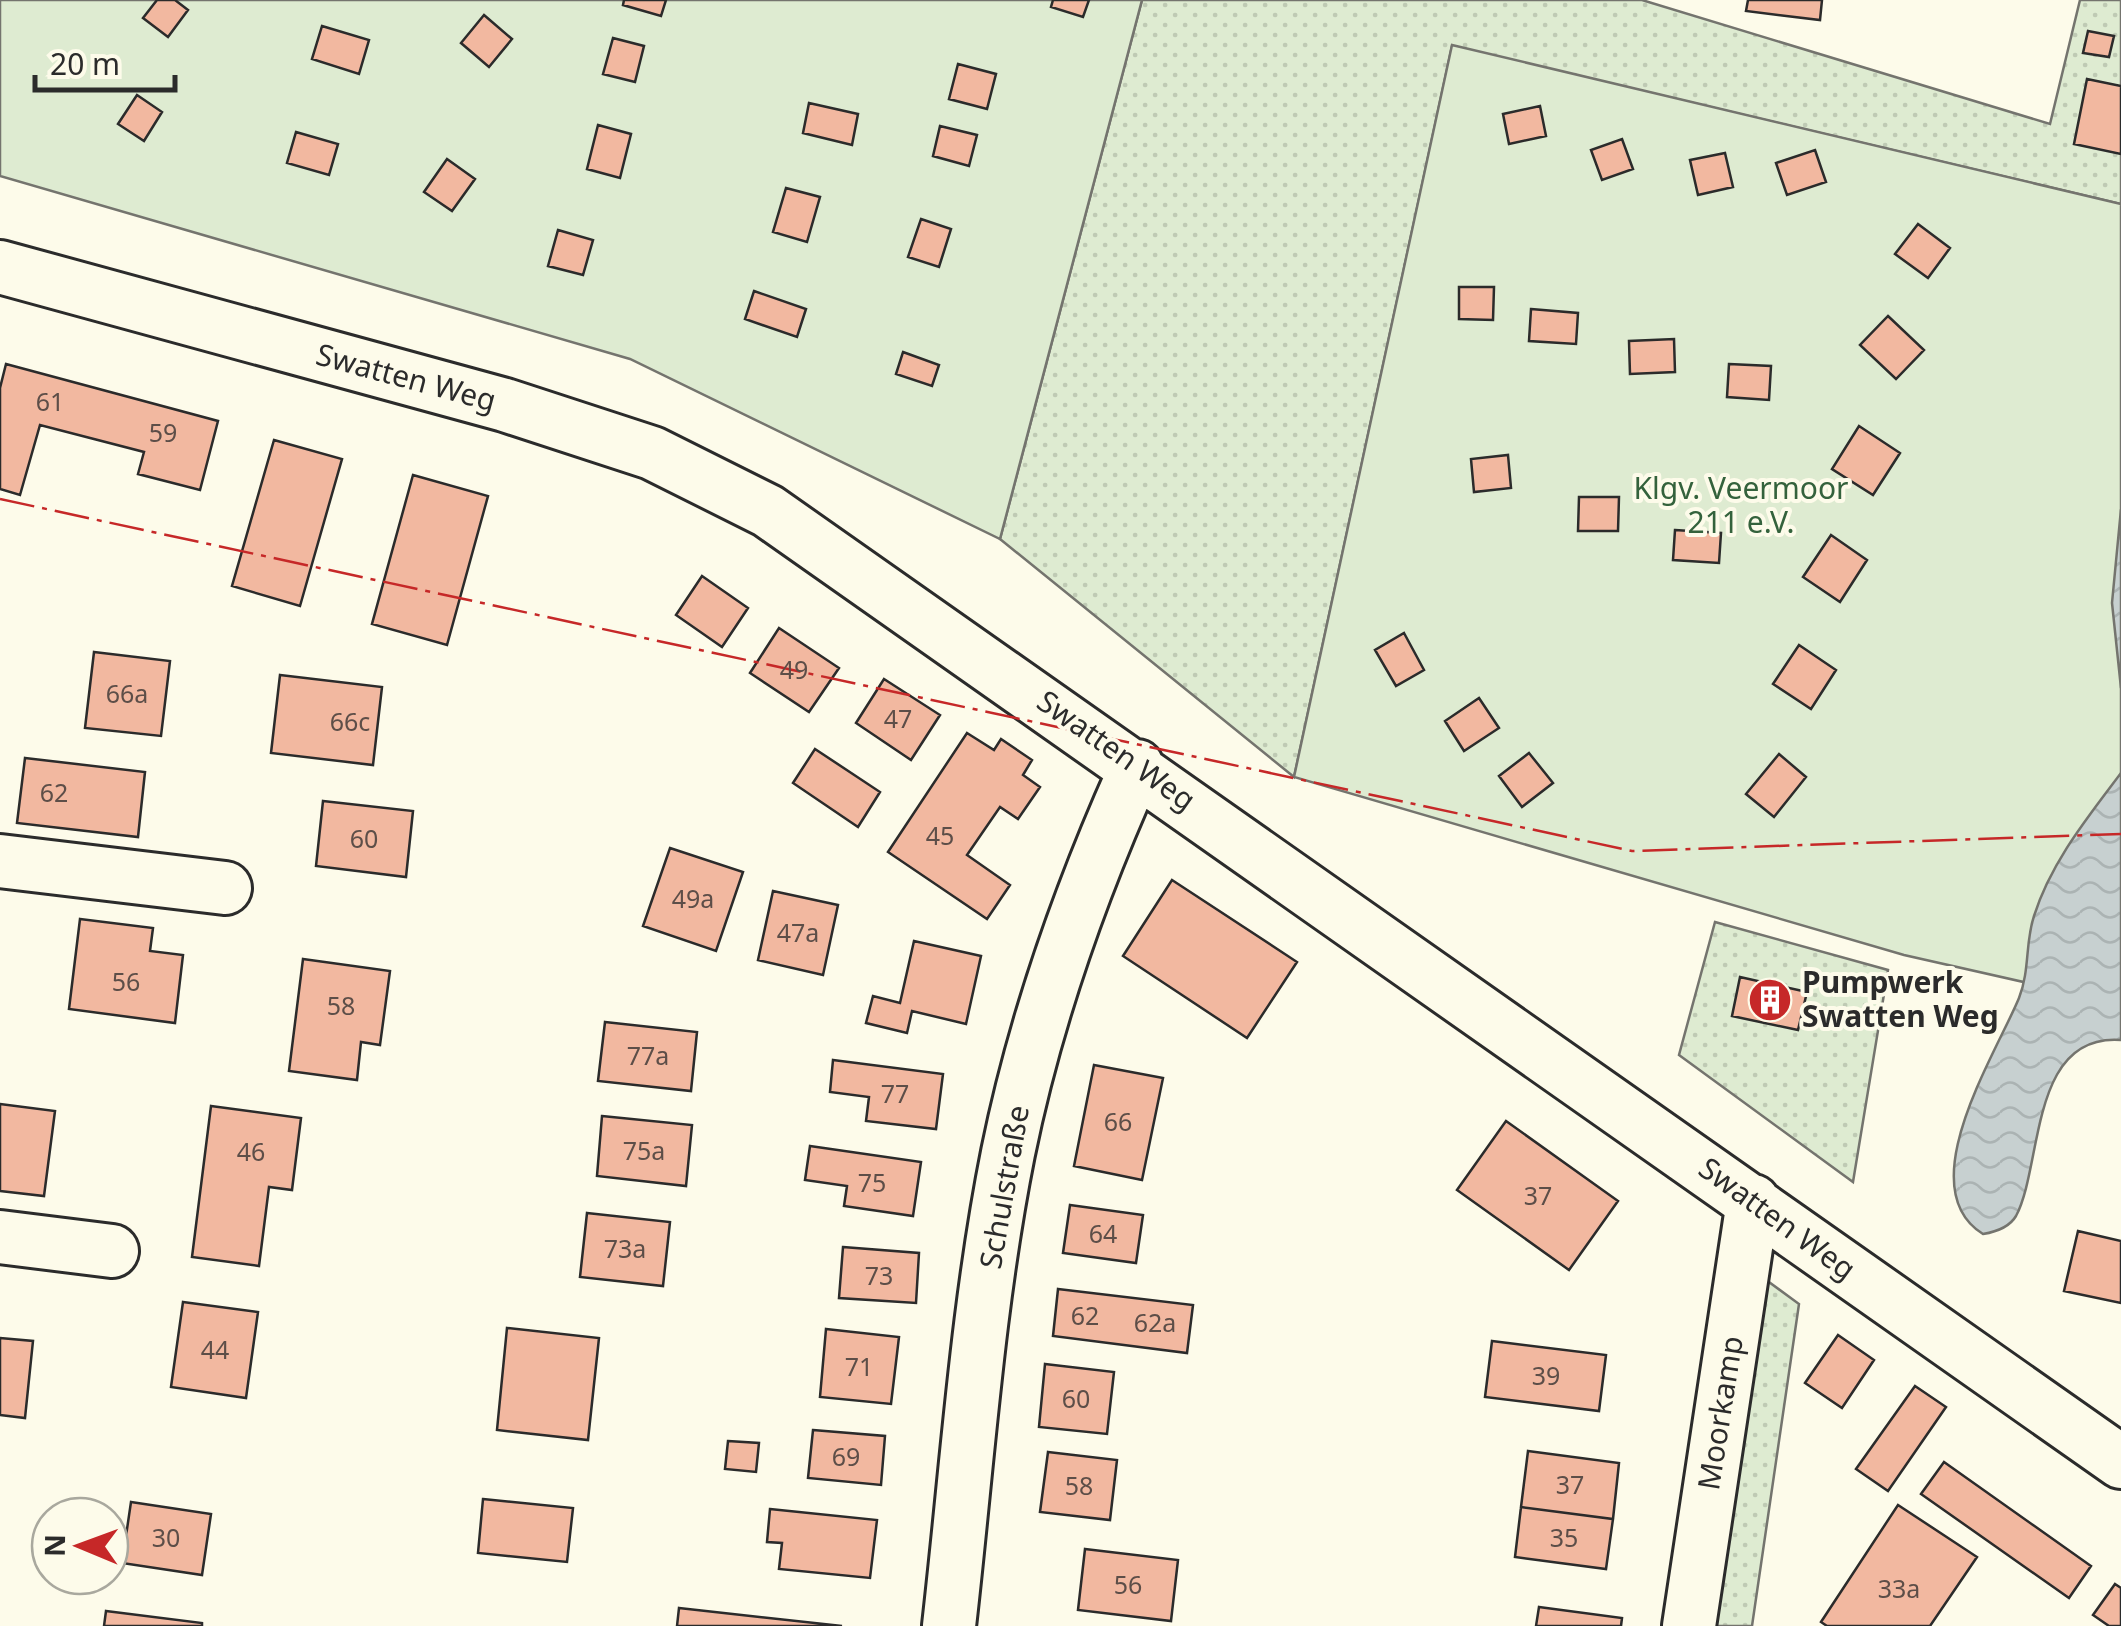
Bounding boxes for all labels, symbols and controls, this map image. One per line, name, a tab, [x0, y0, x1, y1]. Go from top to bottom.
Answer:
scale bar	[35, 30, 175, 92]
text: 20 m	[50, 43, 120, 84]
street label: Swatten Weg	[312, 333, 501, 420]
house number: 61	[36, 384, 64, 418]
house number: 59	[149, 415, 177, 449]
park label: Klgv. Veermoor 211 e.V.	[1633, 467, 1849, 542]
house number: 49	[780, 652, 808, 686]
house number: 66a	[106, 676, 148, 710]
street label: Swatten Weg	[1030, 680, 1204, 819]
house number: 47	[884, 701, 912, 735]
house number: 66c	[330, 704, 370, 738]
house number: 62	[40, 775, 68, 809]
house number: 45	[926, 818, 954, 852]
house number: 60	[350, 821, 378, 855]
house number: 49a	[672, 881, 714, 915]
house number: 47a	[777, 915, 819, 949]
place label: Pumpwerk Swatten Weg	[1802, 961, 1999, 1036]
house number: 56	[112, 964, 140, 998]
building icon: Pumpwerk Swatten Weg	[1747, 977, 1793, 1023]
house number: 58	[327, 988, 355, 1022]
house number: 77a	[627, 1038, 669, 1072]
house number: 77	[881, 1076, 909, 1110]
street label: Schulstraße	[969, 1102, 1038, 1272]
house number: 66	[1104, 1104, 1132, 1138]
house number: 75a	[623, 1133, 665, 1167]
house number: 46	[237, 1134, 265, 1168]
street label: Swatten Weg	[1691, 1147, 1865, 1289]
house number: 75	[858, 1165, 886, 1199]
house number: 37	[1524, 1178, 1552, 1212]
house number: 64	[1089, 1216, 1117, 1250]
house number: 73a	[604, 1231, 646, 1265]
house number: 73	[865, 1258, 893, 1292]
house number: 62	[1071, 1298, 1099, 1332]
house number: 62a	[1134, 1305, 1176, 1339]
house number: 44	[201, 1332, 229, 1366]
street label: Moorkamp	[1687, 1333, 1752, 1493]
house number: 71	[845, 1349, 873, 1383]
house number: 39	[1532, 1358, 1560, 1392]
house number: 60	[1062, 1381, 1090, 1415]
house number: 69	[832, 1439, 860, 1473]
house number: 37	[1556, 1467, 1584, 1501]
house number: 58	[1065, 1468, 1093, 1502]
north arrow	[30, 1496, 130, 1596]
house number: 30	[152, 1520, 180, 1554]
house number: 35	[1550, 1520, 1578, 1554]
text: N	[35, 1534, 73, 1557]
house number: 56	[1114, 1567, 1142, 1601]
house number: 33a	[1878, 1571, 1920, 1605]

